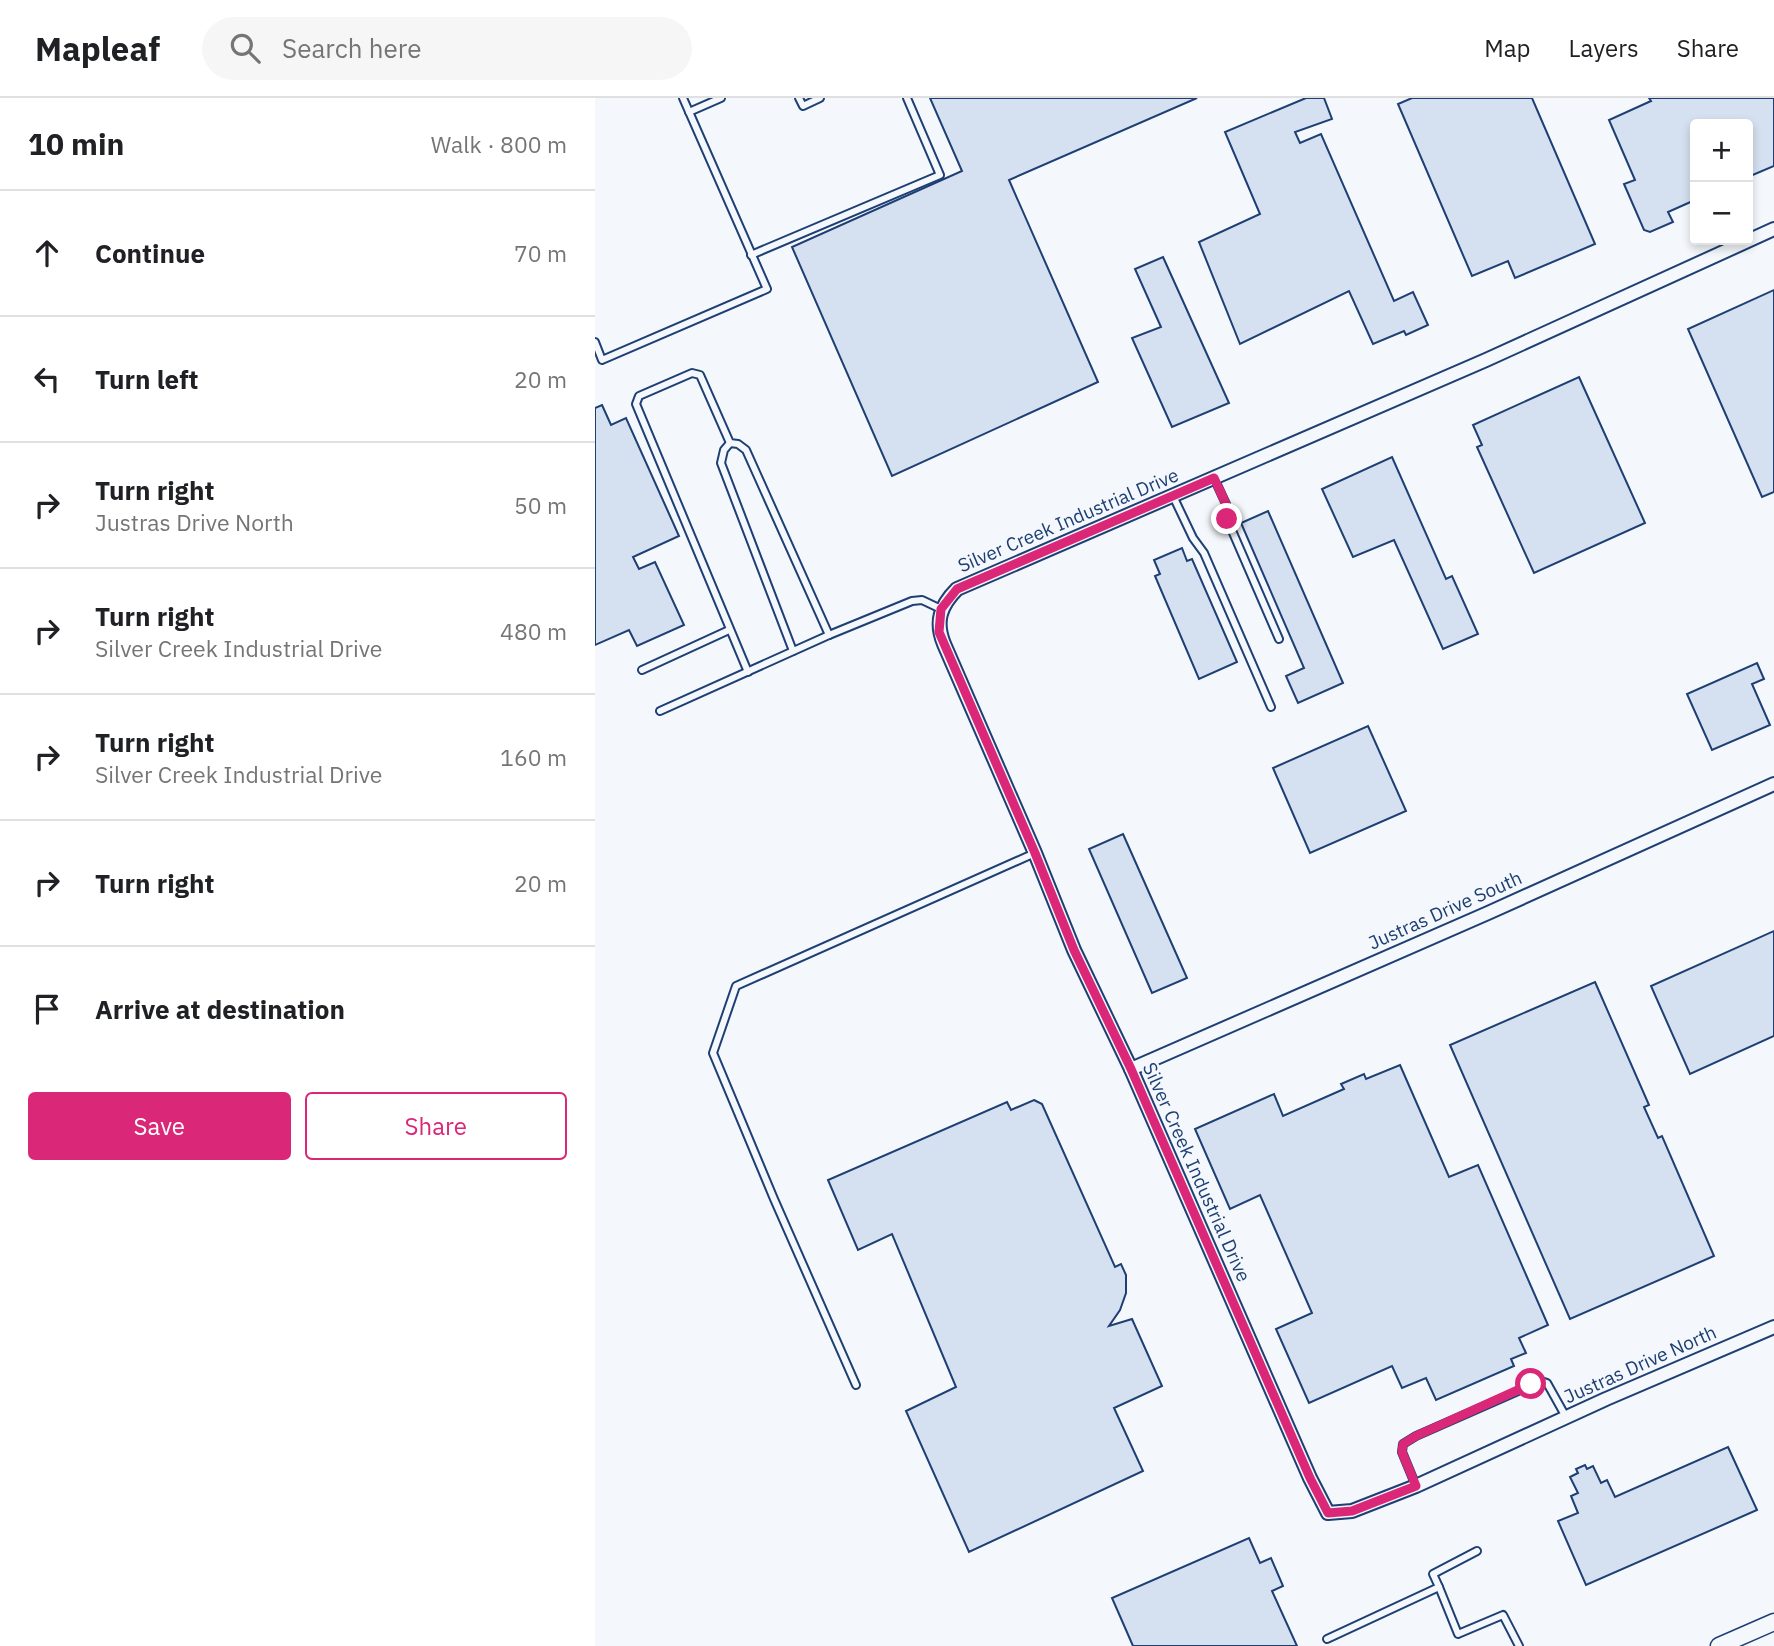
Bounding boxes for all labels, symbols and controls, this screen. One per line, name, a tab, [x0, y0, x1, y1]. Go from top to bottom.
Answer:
search box	[202, 17, 692, 80]
text: Mapleaf	[35, 27, 160, 70]
icon: search	[226, 29, 264, 67]
text: Search here	[282, 31, 422, 65]
text: Map	[1484, 32, 1531, 64]
text: Layers	[1569, 32, 1639, 64]
text: Share	[1677, 32, 1739, 64]
map controls	[1690, 119, 1753, 245]
button: +	[1690, 119, 1753, 182]
text: 10 min	[28, 124, 124, 163]
text: Walk · 800 m	[431, 129, 567, 159]
button: −	[1690, 182, 1753, 245]
icon: ahead	[28, 234, 66, 272]
text: Continue	[95, 236, 205, 270]
text: 70 m	[514, 238, 567, 268]
icon: left	[28, 360, 66, 398]
text: Turn left	[95, 362, 198, 396]
text: 20 m	[514, 364, 567, 394]
street label: Silver Creek Industrial Drive	[954, 463, 1182, 577]
text: Turn right	[95, 473, 214, 507]
icon: right	[28, 486, 66, 524]
text: 50 m	[514, 490, 567, 520]
route end	[1211, 503, 1242, 534]
text: Justras Drive North	[95, 507, 294, 537]
text: Turn right	[95, 599, 214, 633]
icon: right	[28, 612, 66, 650]
text: 480 m	[500, 616, 567, 646]
text: Silver Creek Industrial Drive	[95, 633, 383, 663]
text: Turn right	[95, 725, 214, 759]
icon: right	[28, 738, 66, 776]
text: 160 m	[500, 742, 567, 772]
text: Silver Creek Industrial Drive	[95, 759, 383, 789]
icon: right	[28, 864, 66, 902]
street label: Justras Drive South	[1364, 865, 1526, 955]
text: Turn right	[95, 866, 214, 900]
text: 20 m	[514, 868, 567, 898]
icon: arrive	[28, 990, 66, 1028]
text: Arrive at destination	[95, 992, 345, 1026]
street label: Silver Creek Industrial Drive	[1138, 1059, 1256, 1285]
button: Save	[28, 1092, 291, 1160]
button: Share	[305, 1092, 567, 1160]
street label: Justras Drive North	[1560, 1320, 1720, 1408]
route start	[1515, 1368, 1546, 1399]

